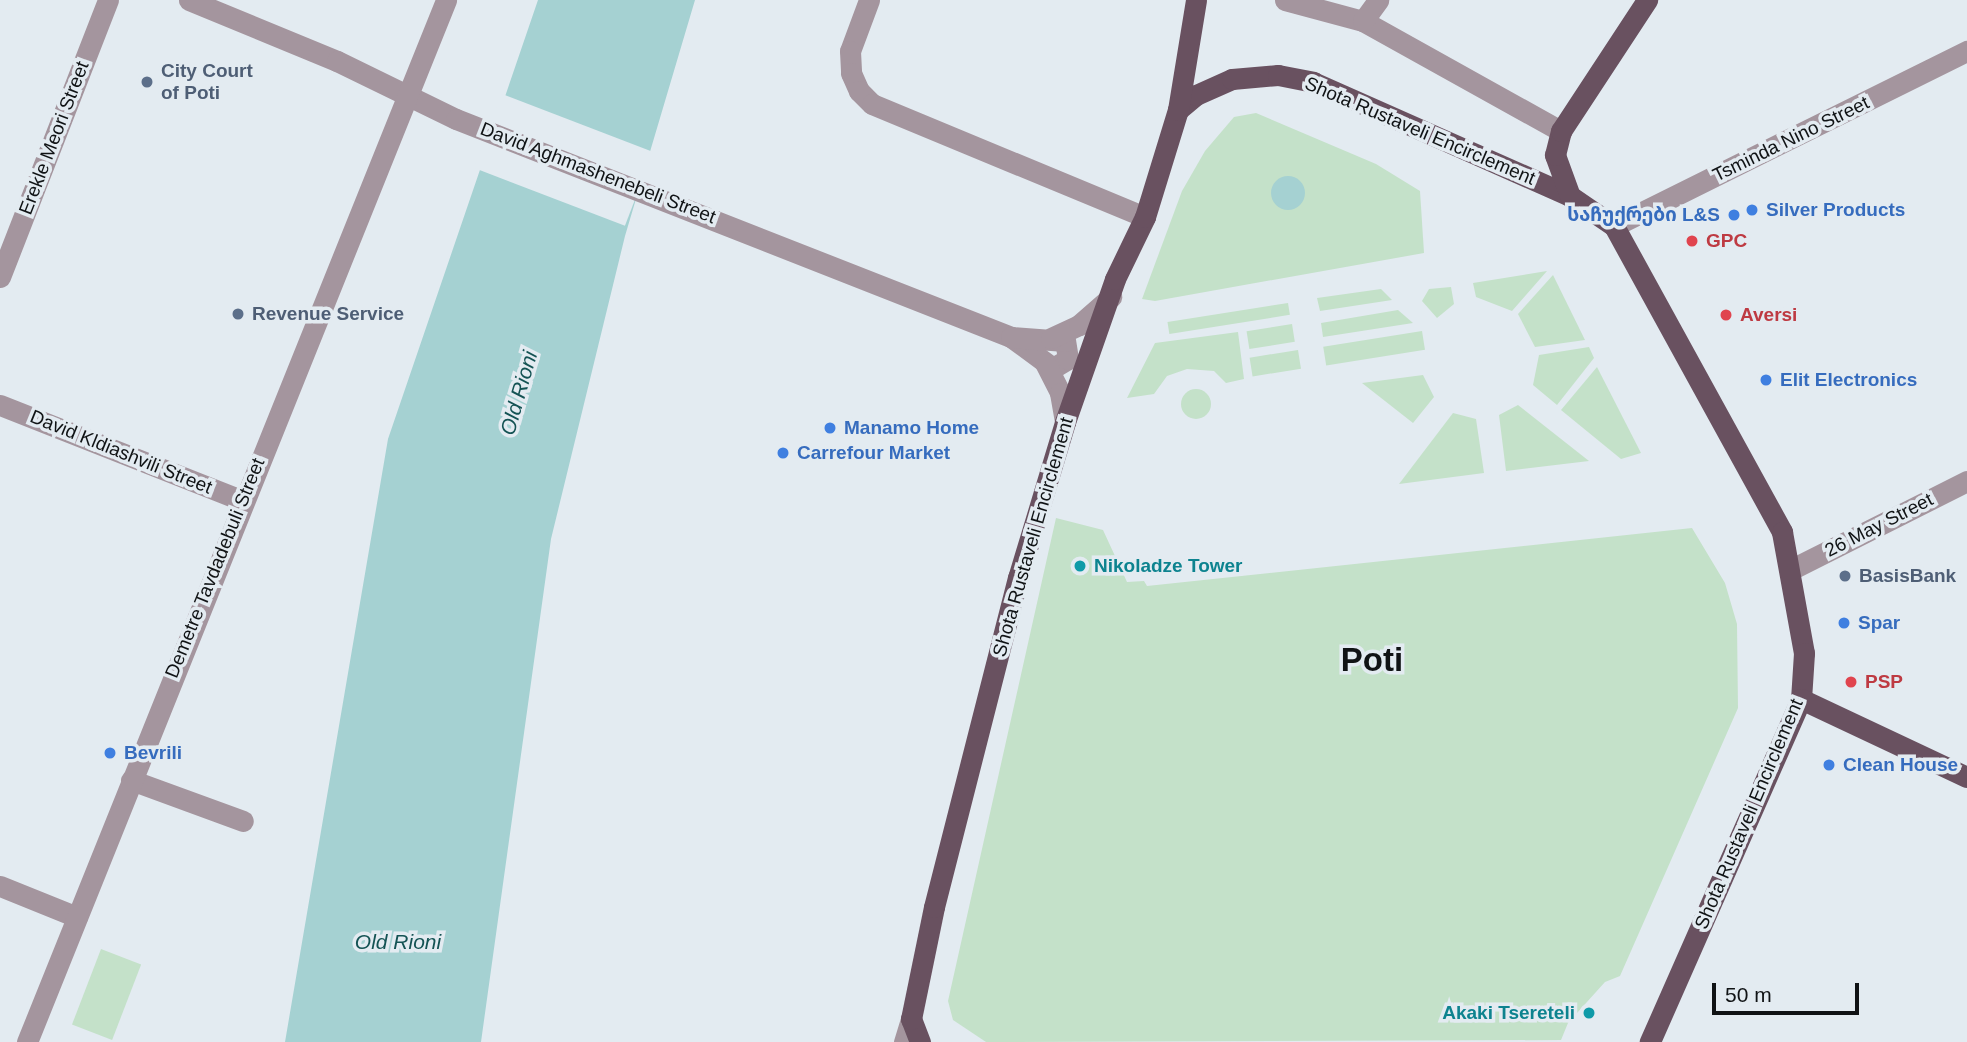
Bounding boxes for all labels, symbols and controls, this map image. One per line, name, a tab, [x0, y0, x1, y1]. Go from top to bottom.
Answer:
street label: Erekle Meori Street	[14, 58, 94, 218]
place label: City Court of Poti	[161, 60, 253, 104]
street label: Shota Rustaveli Encirclement	[1301, 72, 1539, 190]
marker: City Court of Poti	[139, 74, 155, 90]
street label: Tsminda Nino Street	[1709, 91, 1873, 187]
street label: David Aghmashenebeli Street	[477, 117, 719, 229]
place label: Silver Products	[1766, 199, 1905, 221]
marker: Silver Products	[1744, 202, 1760, 218]
place label: საჩუქრები L&S	[1567, 204, 1720, 226]
marker: საჩუქრები L&S	[1726, 207, 1742, 223]
place label: GPC	[1706, 230, 1747, 252]
marker: GPC	[1684, 233, 1700, 249]
place label: Revenue Service	[252, 303, 404, 325]
place label: Aversi	[1740, 304, 1797, 326]
marker: Revenue Service	[230, 306, 246, 322]
marker: Aversi	[1718, 307, 1734, 323]
water label: Old Rioni	[495, 348, 543, 438]
place label: Elit Electronics	[1780, 369, 1917, 391]
marker: Elit Electronics	[1758, 372, 1774, 388]
street label: David Kldiashvili Street	[27, 405, 215, 499]
street label: Shota Rustaveli Encirclement	[988, 415, 1078, 659]
place label: Manamo Home	[844, 417, 979, 439]
marker: Manamo Home	[822, 420, 838, 436]
place label: Carrefour Market	[797, 442, 950, 464]
marker: Carrefour Market	[775, 445, 791, 461]
street label: Demetre Tavdadebuli Street	[160, 455, 270, 681]
street label: 26 May Street	[1821, 488, 1937, 562]
place label: Nikoladze Tower	[1094, 555, 1243, 577]
marker: Nikoladze Tower	[1072, 558, 1088, 574]
place label: BasisBank	[1859, 565, 1956, 587]
marker: BasisBank	[1837, 568, 1853, 584]
place label: Spar	[1858, 612, 1900, 634]
marker: Spar	[1836, 615, 1852, 631]
district label: Poti	[1341, 640, 1403, 680]
place label: PSP	[1865, 671, 1903, 693]
marker: PSP	[1843, 674, 1859, 690]
street label: Shota Rustaveli Encirclement	[1690, 695, 1808, 933]
place label: Bevrili	[124, 742, 182, 764]
marker: Bevrili	[102, 745, 118, 761]
place label: Clean House	[1843, 754, 1958, 776]
marker: Clean House	[1821, 757, 1837, 773]
water label: Old Rioni	[355, 929, 441, 955]
scale bar	[1715, 968, 1862, 1012]
text: 50 m	[1725, 983, 1772, 1006]
place label: Akaki Tsereteli	[1442, 1002, 1575, 1024]
marker: Akaki Tsereteli	[1581, 1005, 1597, 1021]

